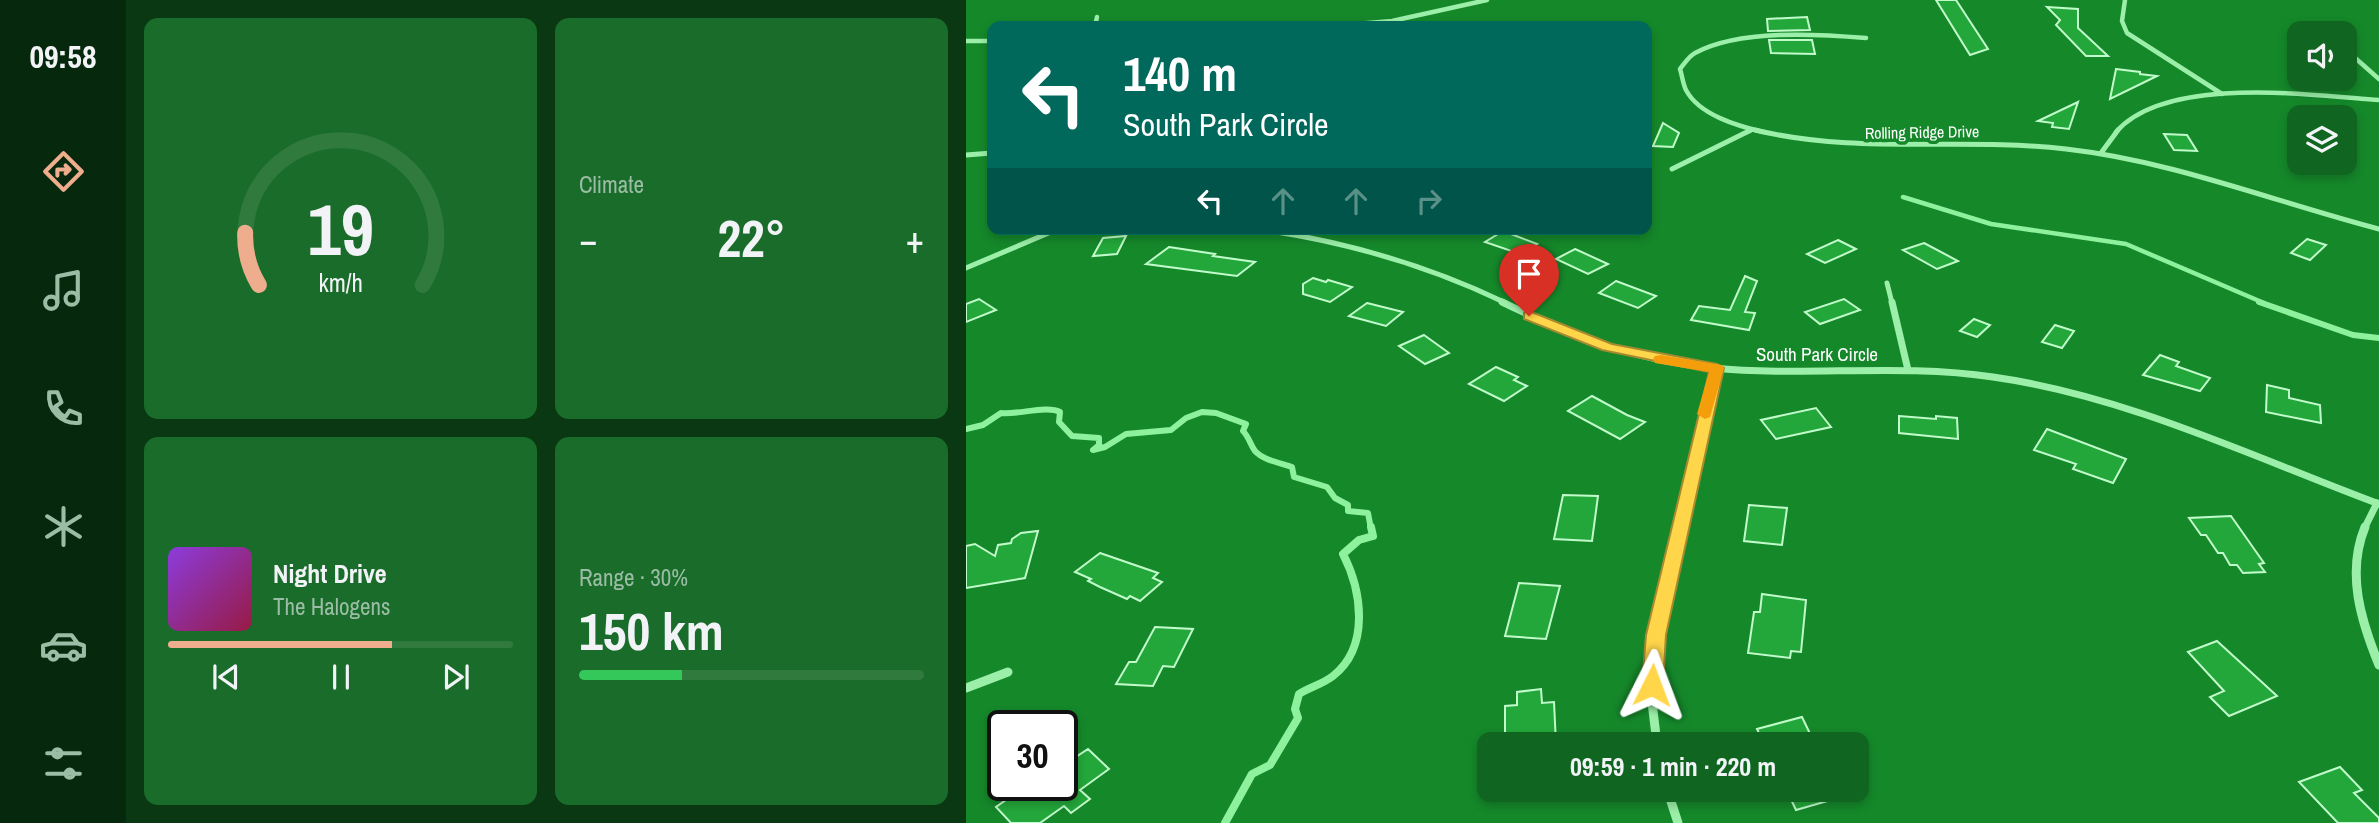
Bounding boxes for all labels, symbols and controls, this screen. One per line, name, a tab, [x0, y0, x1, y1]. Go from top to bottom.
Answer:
map controls	[2287, 21, 2357, 175]
button: sound	[2287, 21, 2357, 91]
text: 09:58	[29, 35, 97, 78]
text: 140 m	[1123, 40, 1237, 106]
icon: left	[1008, 49, 1099, 140]
text: South Park Circle	[1123, 103, 1329, 146]
button: layers	[2287, 105, 2357, 175]
street label: Rolling Ridge Drive	[1865, 120, 1979, 144]
icon: directions	[39, 147, 88, 196]
text: Climate	[579, 169, 644, 200]
text: 19	[307, 180, 374, 278]
icon: left	[1191, 182, 1229, 220]
icon: ahead	[1264, 182, 1302, 220]
icon: ahead	[1337, 182, 1375, 220]
icon: right	[1410, 182, 1448, 220]
text: 22°	[717, 203, 786, 273]
text: −	[579, 214, 597, 265]
text: +	[906, 214, 924, 265]
pin	[1499, 244, 1559, 316]
icon: arrive	[1510, 255, 1548, 293]
text: km/h	[318, 265, 363, 299]
icon: music	[39, 266, 88, 315]
street label: South Park Circle	[1756, 341, 1878, 367]
icon: phone	[39, 384, 88, 433]
icon: climate	[39, 502, 88, 551]
text: Night Drive	[273, 556, 387, 591]
text: Range · 30%	[579, 562, 688, 593]
text: The Halogens	[273, 591, 390, 622]
text: 150 km	[579, 596, 724, 666]
icon: car	[39, 621, 88, 670]
position arrow	[1615, 648, 1689, 722]
icon: previous	[207, 658, 245, 696]
icon: pause	[322, 658, 360, 696]
icon: next	[437, 658, 475, 696]
speed limit sign: 30	[987, 710, 1078, 801]
icon: filters	[39, 739, 88, 788]
text: 09:59 · 1 min · 220 m	[1570, 749, 1776, 784]

